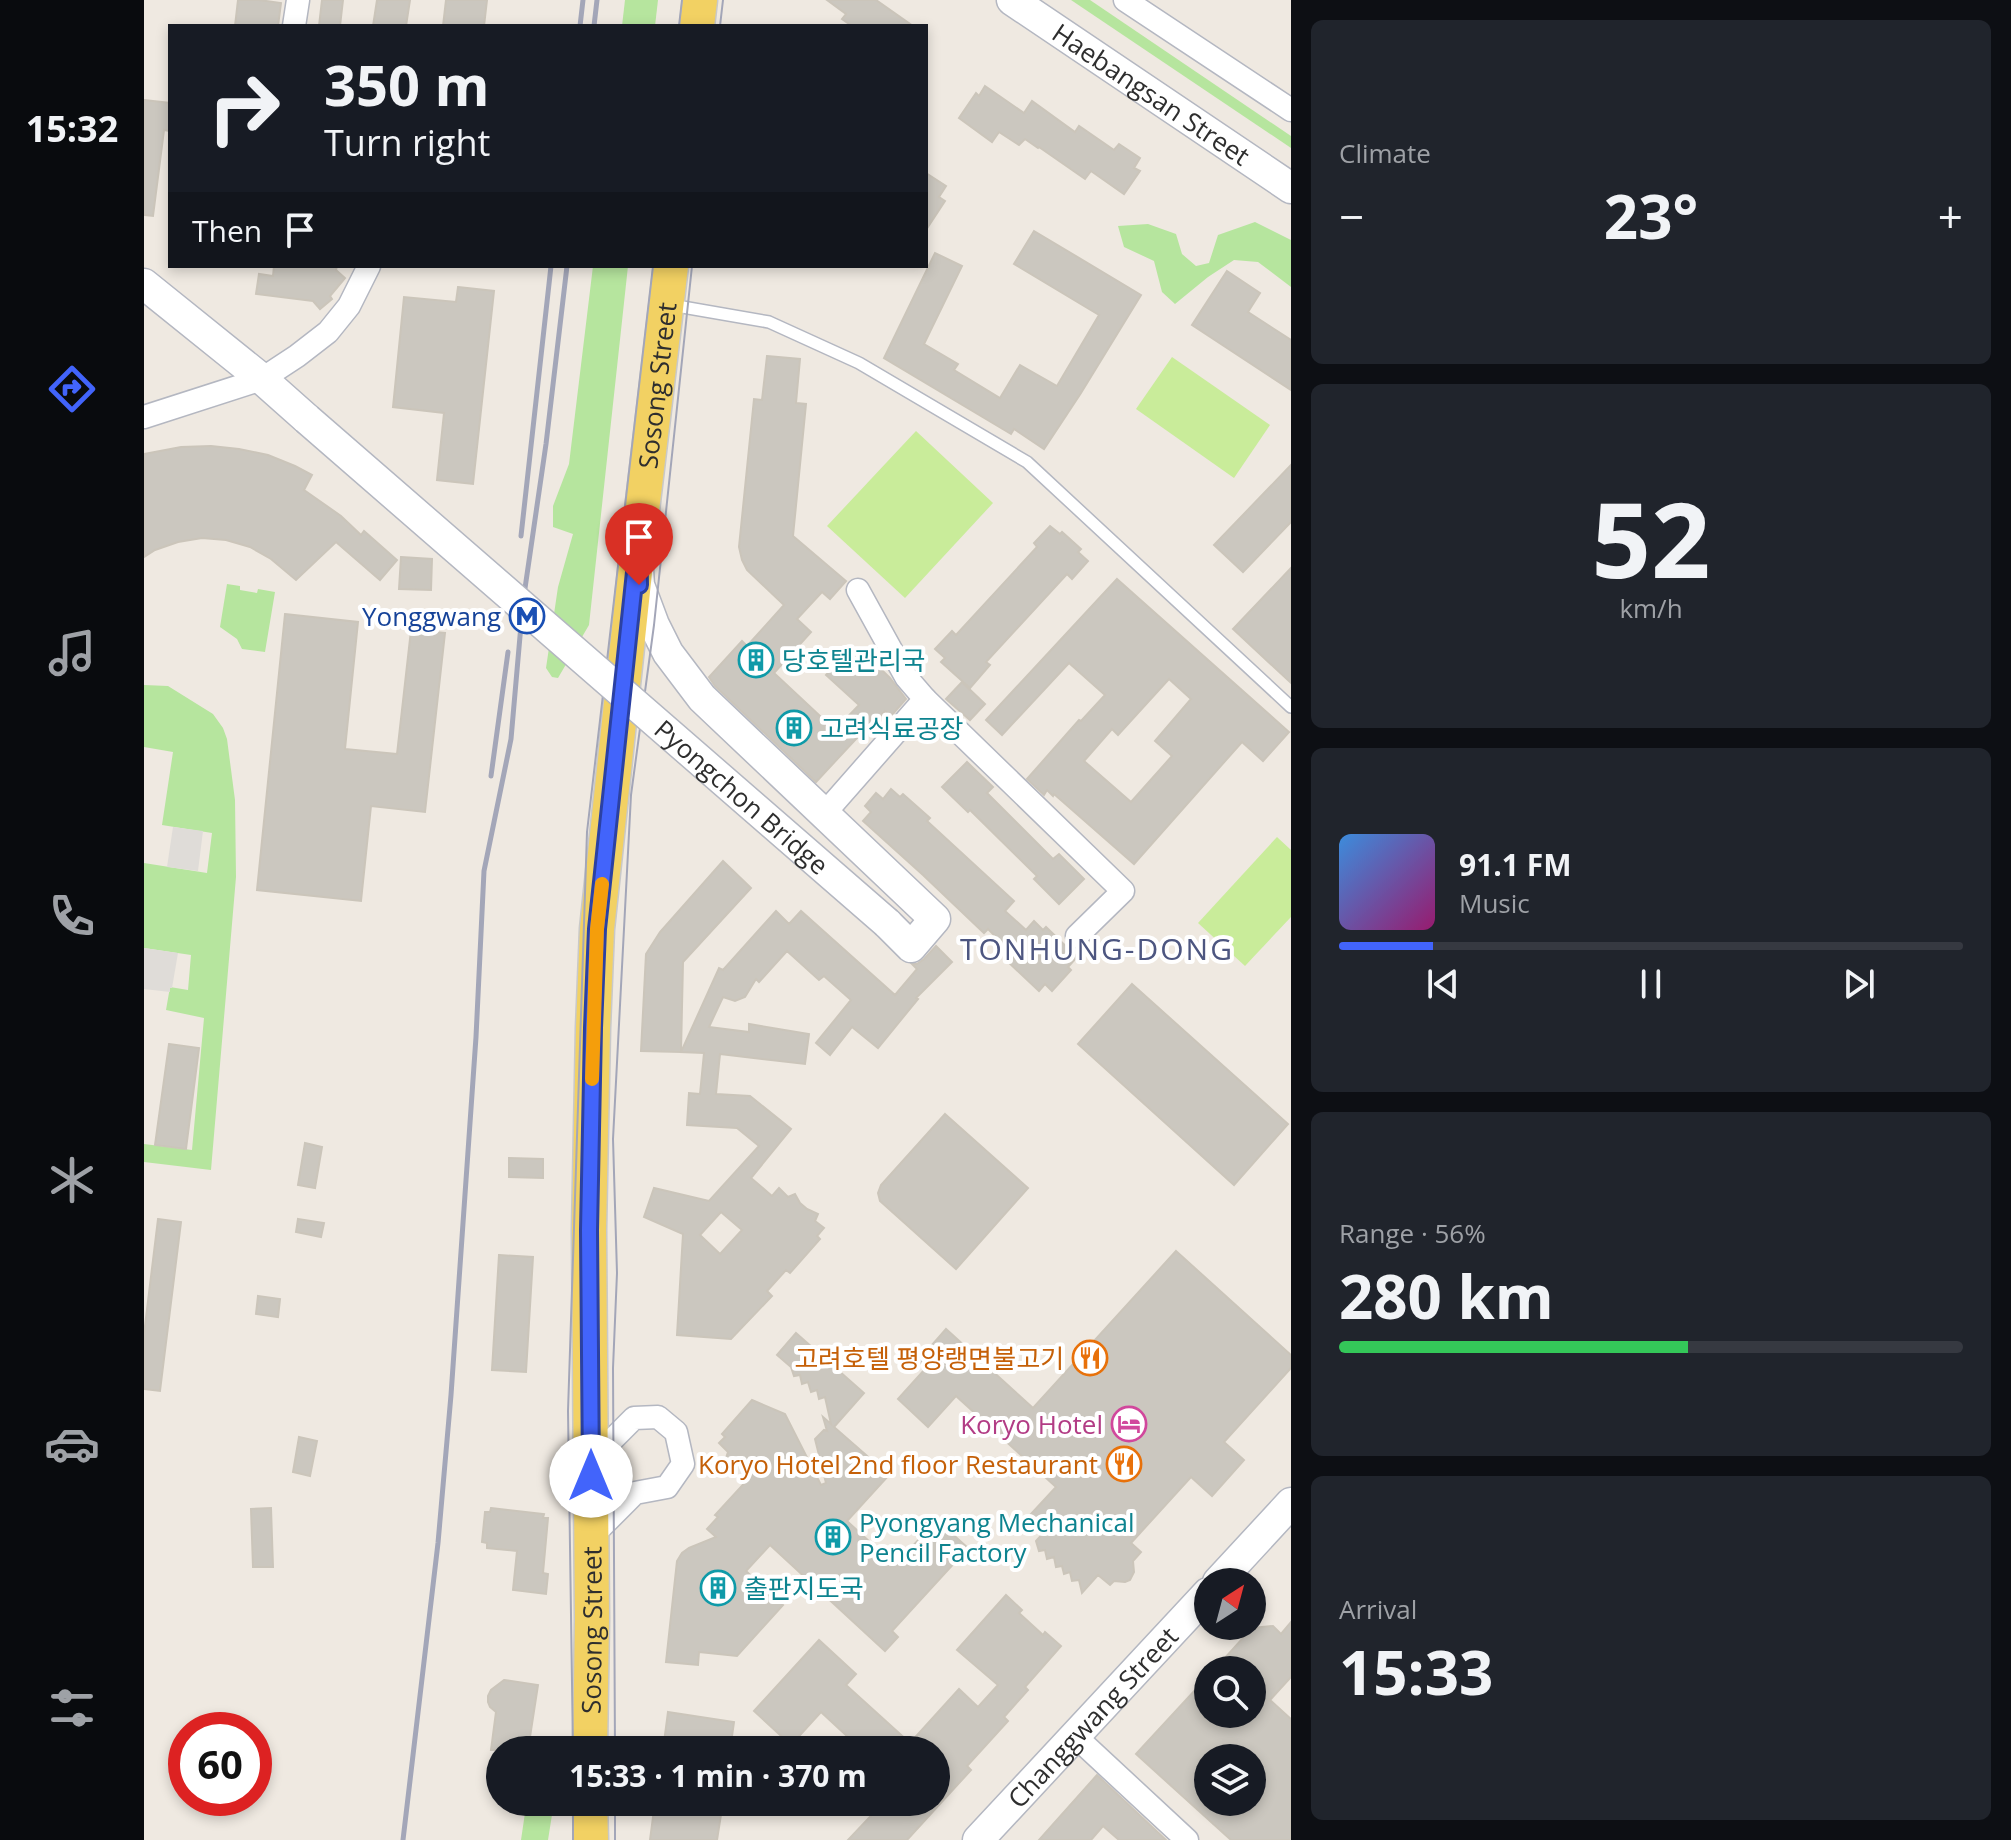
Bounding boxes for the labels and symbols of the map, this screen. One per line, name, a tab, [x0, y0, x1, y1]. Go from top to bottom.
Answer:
street label: Haebangsan Street	[1046, 14, 1257, 173]
street label: Sosong Street	[629, 300, 685, 471]
pin	[605, 503, 673, 585]
metro station icon: Yonggwang	[508, 597, 546, 635]
place label: Yonggwang	[362, 598, 501, 634]
building icon: 당호텔관리국	[737, 641, 775, 679]
place label: 당호텔관리국	[782, 642, 926, 678]
building icon: 고려식료공장	[775, 709, 813, 747]
place label: 고려식료공장	[820, 710, 964, 746]
street label: Pyongchon Bridge	[647, 711, 837, 882]
district label: TONHUNG-DONG	[960, 928, 1234, 969]
restaurant icon: 고려호텔 평양랭면불고기	[1071, 1339, 1109, 1377]
place label: 고려호텔 평양랭면불고기	[794, 1340, 1064, 1376]
hotel icon: Koryo Hotel	[1110, 1405, 1148, 1443]
place label: Koryo Hotel	[960, 1406, 1103, 1442]
position arrow	[549, 1434, 633, 1518]
restaurant icon: Koryo Hotel 2nd floor Restaurant	[1105, 1445, 1143, 1483]
place label: Koryo Hotel 2nd floor Restaurant	[698, 1446, 1098, 1482]
place label: Pyongyang Mechanical Pencil Factory	[859, 1504, 1134, 1570]
building icon: Pyongyang Mechanical Pencil Factory	[814, 1518, 852, 1556]
street label: Sosong Street	[573, 1546, 610, 1714]
north arrow	[1194, 1568, 1266, 1640]
building icon: 출판지도국	[699, 1569, 737, 1607]
place label: 출판지도국	[744, 1570, 864, 1606]
street label: Changgwang Street	[999, 1619, 1186, 1815]
speed limit sign: 60	[168, 1712, 272, 1816]

